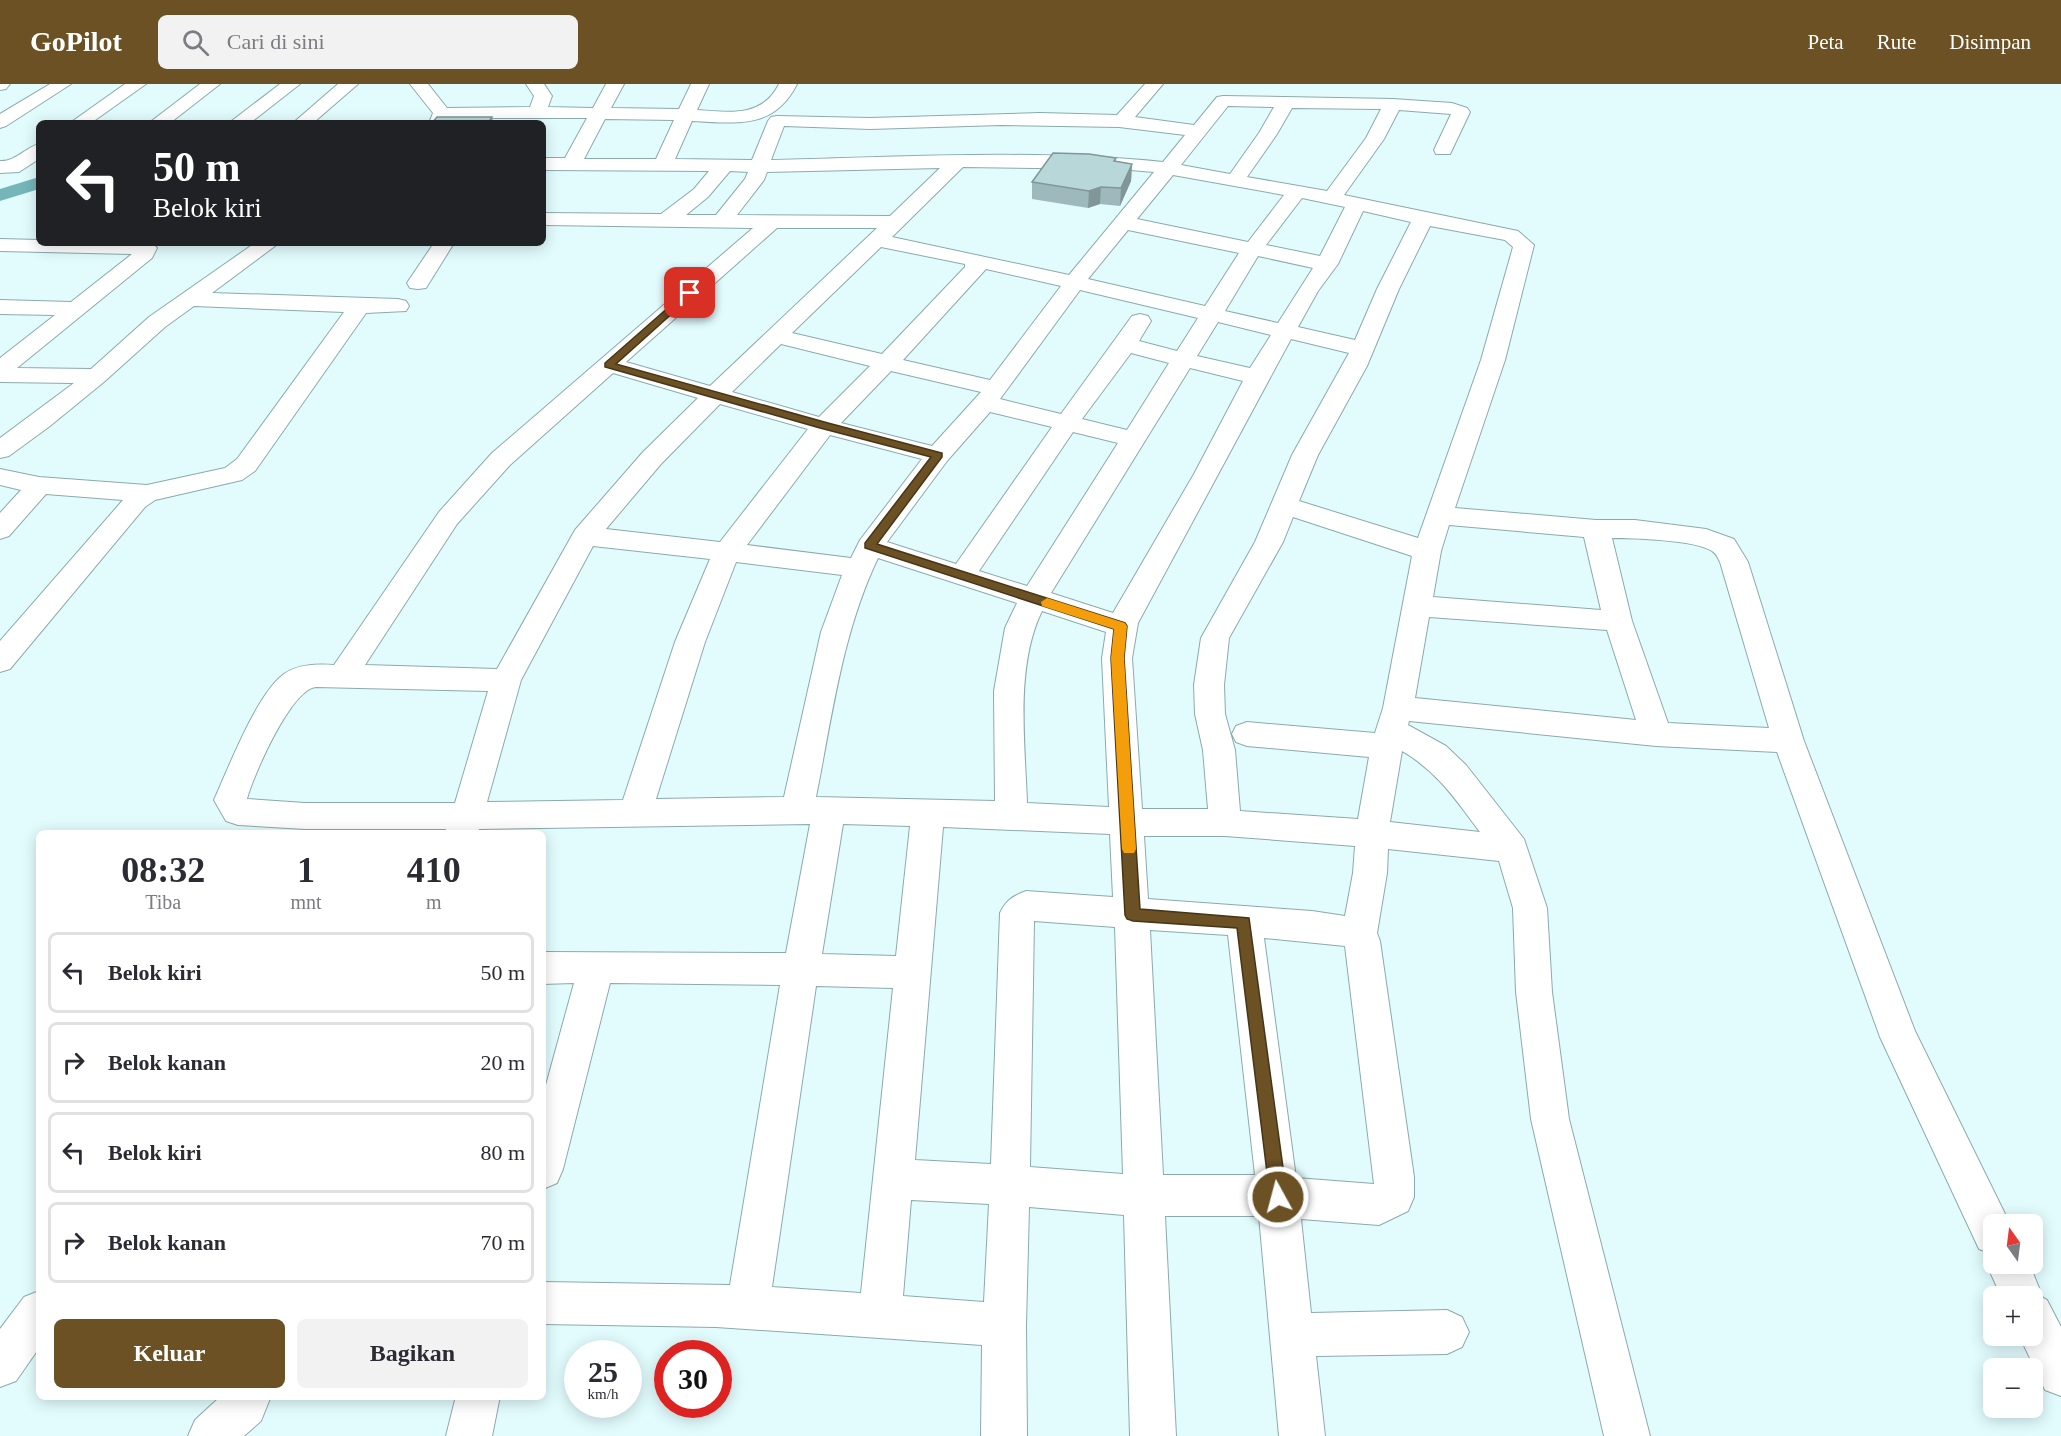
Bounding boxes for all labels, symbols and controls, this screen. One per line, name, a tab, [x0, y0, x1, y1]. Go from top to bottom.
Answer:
search box	[158, 15, 578, 69]
text: GoPilot	[30, 26, 122, 57]
icon: search	[179, 26, 212, 59]
text: Cari di sini	[227, 29, 325, 54]
text: Peta	[1808, 30, 1844, 54]
text: Rute	[1877, 30, 1916, 54]
text: Disimpan	[1949, 30, 2031, 54]
icon: left	[54, 144, 132, 222]
text: 50 m	[153, 144, 241, 190]
text: Belok kiri	[153, 193, 262, 223]
pin	[664, 267, 715, 318]
icon: arrive	[673, 276, 706, 309]
text: 08:32	[121, 850, 205, 890]
text: 1	[297, 850, 315, 890]
text: 410	[407, 850, 461, 890]
text: Tiba	[145, 891, 181, 913]
text: mnt	[290, 891, 322, 913]
text: m	[426, 891, 442, 913]
icon: left	[57, 956, 90, 989]
text: Belok kiri	[108, 960, 202, 985]
text: 50 m	[480, 960, 525, 985]
icon: right	[57, 1046, 90, 1079]
text: Belok kanan	[108, 1050, 226, 1075]
text: 20 m	[480, 1050, 525, 1075]
icon: left	[57, 1136, 90, 1169]
text: Belok kiri	[108, 1140, 202, 1165]
text: 80 m	[480, 1140, 525, 1165]
position arrow	[1246, 1165, 1310, 1229]
north arrow	[1983, 1214, 2043, 1274]
map controls	[1983, 1214, 2043, 1418]
icon: right	[57, 1226, 90, 1259]
text: Belok kanan	[108, 1230, 226, 1255]
text: 70 m	[480, 1230, 525, 1255]
button: +	[1983, 1286, 2043, 1346]
button: Keluar	[54, 1319, 285, 1388]
button: Bagikan	[297, 1319, 528, 1388]
speed limit sign: 30	[654, 1340, 732, 1418]
text: 25	[588, 1355, 618, 1388]
button: −	[1983, 1358, 2043, 1418]
text: km/h	[588, 1386, 618, 1402]

